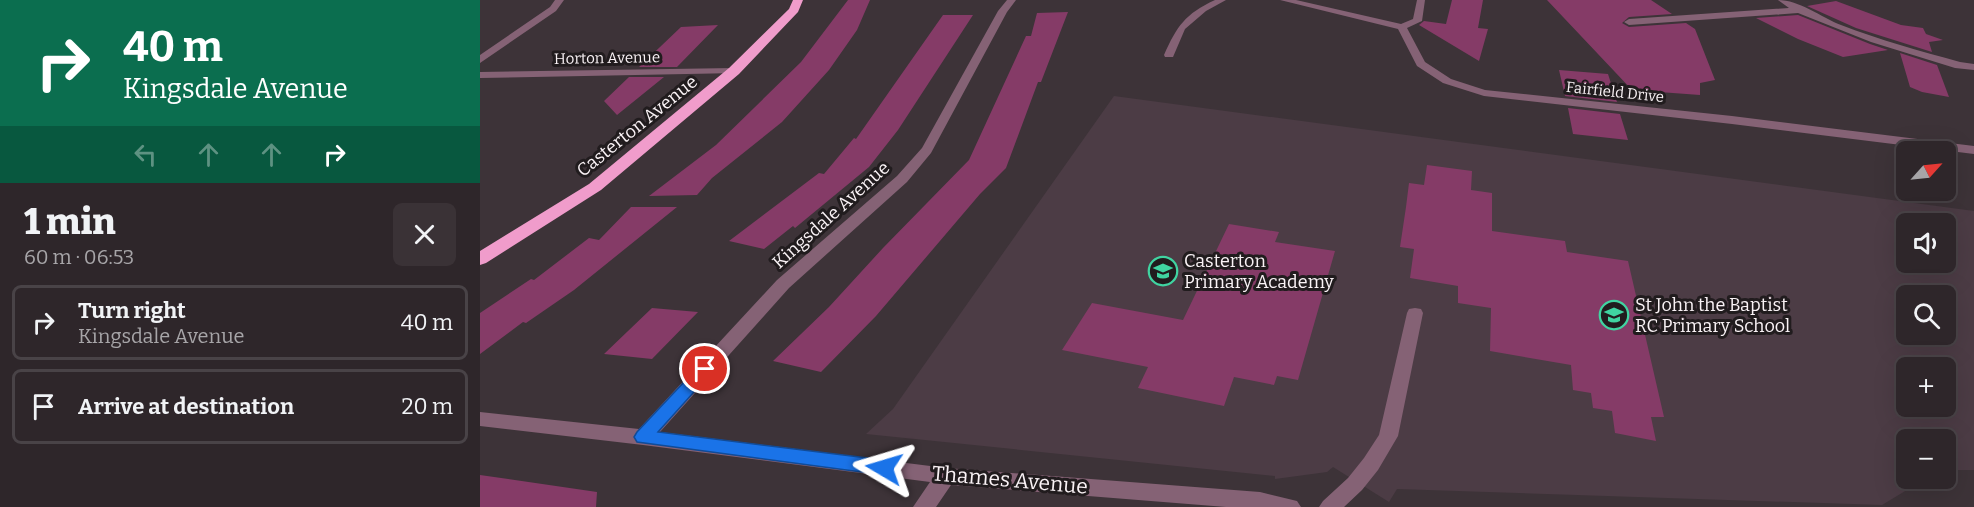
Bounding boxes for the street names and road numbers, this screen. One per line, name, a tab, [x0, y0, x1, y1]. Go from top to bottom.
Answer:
street label: Horton Avenue	[554, 48, 660, 68]
street label: Casterton Avenue	[572, 71, 702, 181]
street label: Fairfield Drive	[1565, 78, 1665, 106]
street label: Kingsdale Avenue	[768, 157, 894, 273]
street label: Thames Avenue	[931, 460, 1089, 500]

